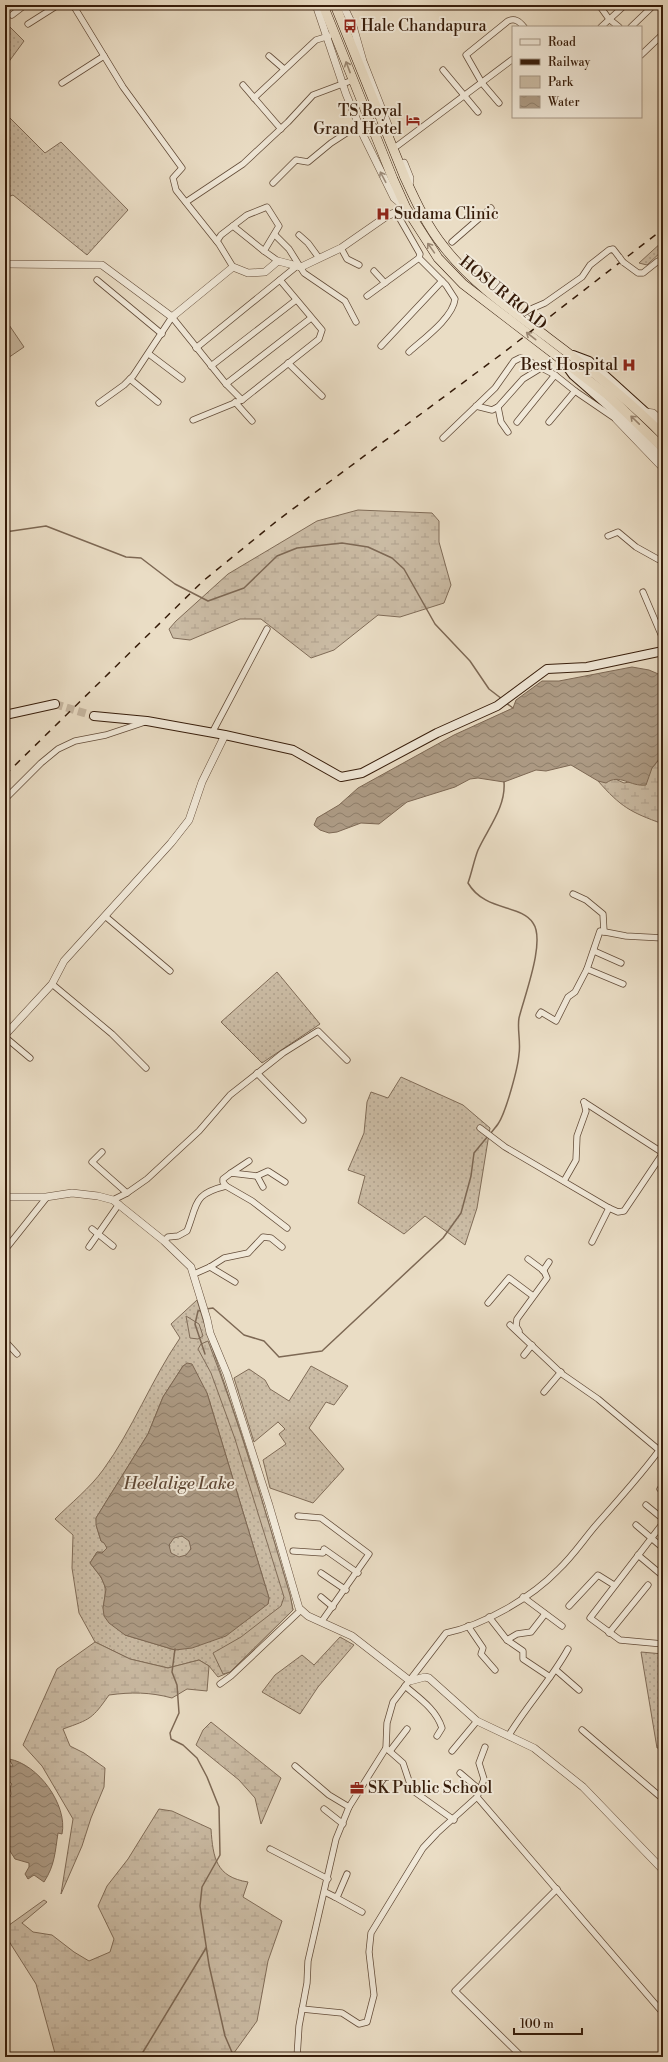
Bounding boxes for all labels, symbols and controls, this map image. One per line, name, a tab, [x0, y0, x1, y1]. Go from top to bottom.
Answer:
place label: Hale Chandapura	[361, 16, 488, 36]
bus stop icon: Hale Chandapura	[342, 18, 358, 34]
legend	[512, 26, 642, 118]
text: Road	[548, 35, 576, 50]
text: Railway	[548, 55, 590, 70]
one-way arrow	[343, 61, 351, 73]
text: Park	[548, 75, 574, 90]
text: Water	[547, 95, 580, 110]
place label: TS Royal Grand Hotel	[313, 101, 402, 139]
hotel icon: TS Royal Grand Hotel	[405, 112, 421, 128]
one-way arrow	[379, 172, 386, 184]
place label: Sudama Clinic	[394, 204, 499, 224]
hospital icon: Sudama Clinic	[375, 206, 391, 222]
one-way arrow	[427, 242, 435, 253]
street label: HOSUR ROAD	[455, 252, 551, 334]
one-way arrow	[526, 331, 537, 340]
place label: Best Hospital	[520, 355, 618, 375]
hospital icon: Best Hospital	[621, 357, 637, 373]
one-way arrow	[630, 416, 640, 425]
water label: Heelalige Lake	[122, 1473, 235, 1495]
place label: SK Public School	[368, 1778, 493, 1798]
office icon: SK Public School	[349, 1780, 365, 1796]
scale bar	[514, 2010, 582, 2036]
text: 100 m	[520, 2017, 554, 2032]

